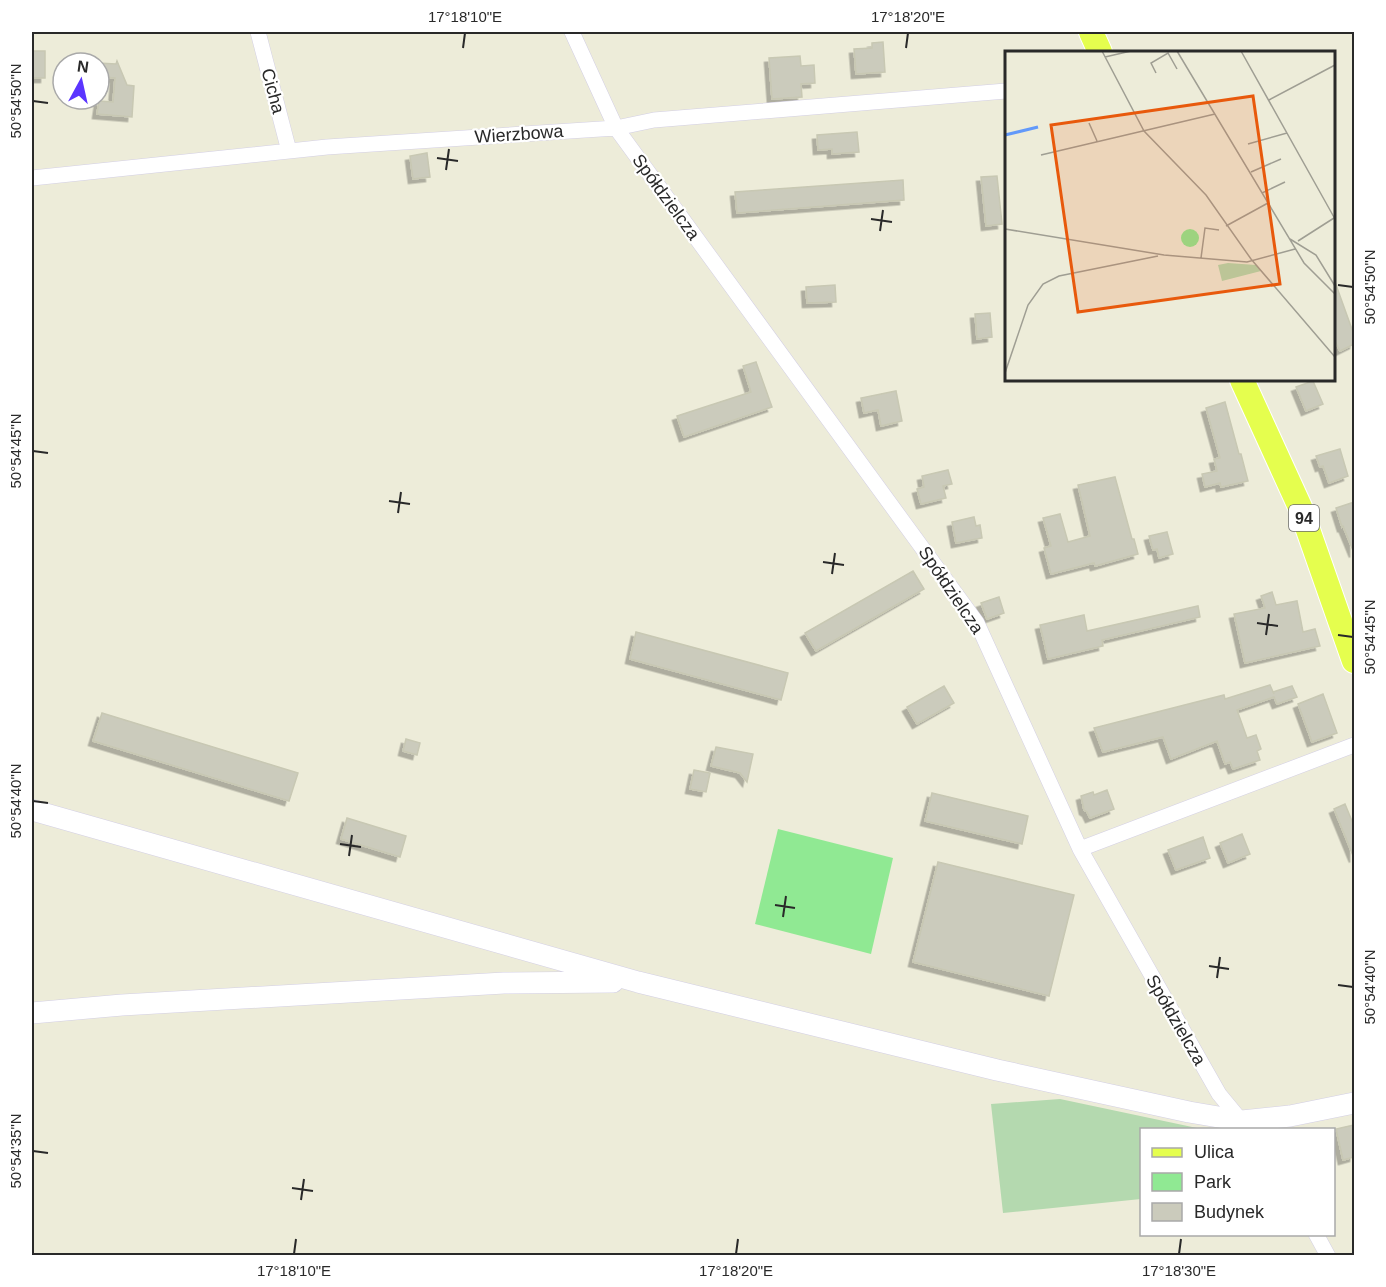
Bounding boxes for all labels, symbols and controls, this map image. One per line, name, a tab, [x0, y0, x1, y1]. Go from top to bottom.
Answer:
text: 17°18'10"E	[428, 8, 502, 25]
text: 17°18'20"E	[871, 8, 945, 25]
north arrow	[51, 51, 111, 111]
inset map	[1005, 51, 1335, 381]
text: N	[76, 57, 90, 76]
text: 50°54'50"N	[7, 63, 24, 139]
street label: Cicha	[257, 66, 289, 117]
street label: Wierzbowa	[474, 121, 565, 147]
street label: Spółdzielcza	[628, 150, 704, 245]
text: 50°54'50"N	[1361, 249, 1378, 325]
text: 50°54'45"N	[7, 413, 24, 489]
road number: 94	[1289, 505, 1319, 531]
street label: Spółdzielcza	[914, 543, 988, 638]
text: 50°54'45"N	[1361, 599, 1378, 675]
text: 50°54'40"N	[7, 763, 24, 839]
text: 50°54'40"N	[1361, 949, 1378, 1025]
street label: Spółdzielcza	[1142, 971, 1210, 1070]
text: 50°54'35"N	[7, 1113, 24, 1189]
legend	[1140, 1128, 1335, 1236]
text: Ulica	[1194, 1142, 1235, 1162]
text: Park	[1194, 1172, 1232, 1192]
text: Budynek	[1194, 1202, 1265, 1222]
text: 17°18'10"E	[257, 1262, 331, 1279]
text: 17°18'20"E	[699, 1262, 773, 1279]
text: 17°18'30"E	[1142, 1262, 1216, 1279]

